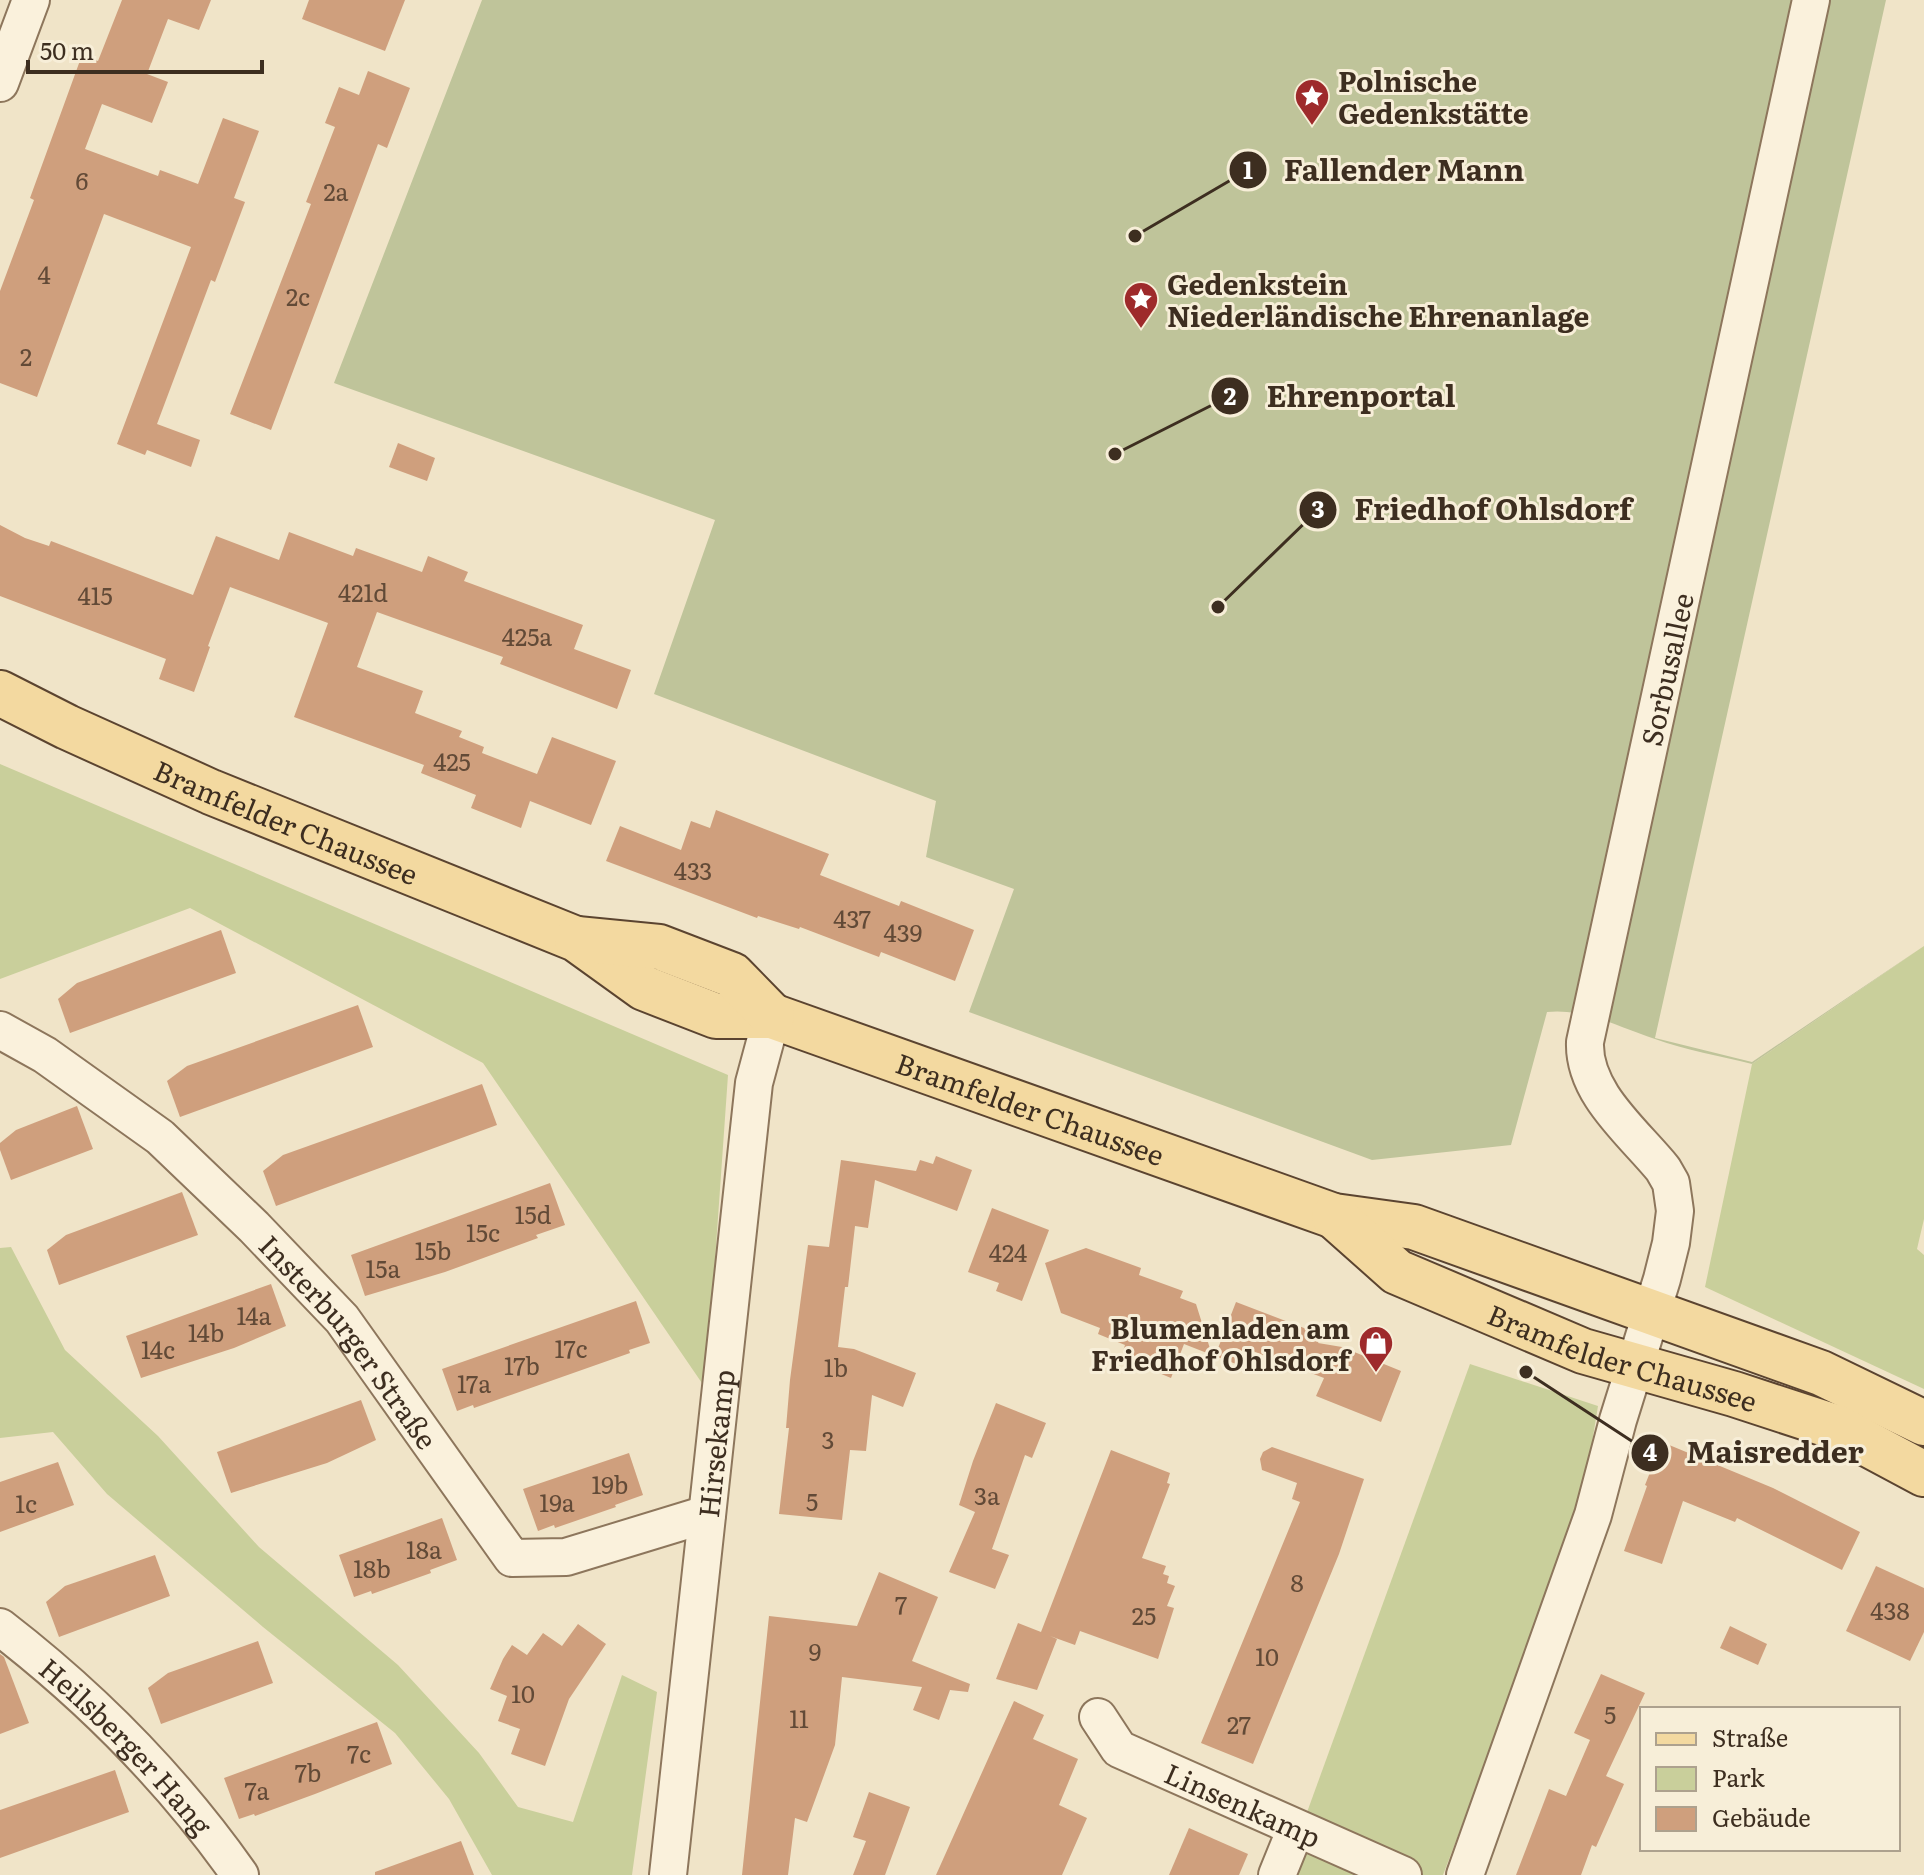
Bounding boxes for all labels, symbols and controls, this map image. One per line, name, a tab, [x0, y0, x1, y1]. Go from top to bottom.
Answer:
scale bar	[28, 24, 262, 74]
text: 50 m	[40, 32, 94, 67]
place label: Polnische Gedenkstätte	[1338, 59, 1529, 133]
place icon: Polnische Gedenkstätte	[1293, 77, 1331, 127]
callout: Fallender Mann	[1228, 143, 1540, 197]
text: Fallender Mann	[1284, 146, 1524, 190]
text: 1	[1243, 151, 1253, 186]
house number: 6	[76, 162, 89, 197]
house number: 2a	[323, 173, 349, 208]
house number: 4	[37, 256, 51, 291]
place label: Gedenkstein Niederländische Ehrenanlage	[1167, 262, 1590, 336]
house number: 2c	[286, 278, 310, 313]
place icon: Gedenkstein Niederländische Ehrenanlage	[1122, 280, 1160, 330]
house number: 2	[20, 338, 32, 373]
callout: Ehrenportal	[1210, 369, 1472, 423]
text: Ehrenportal	[1266, 372, 1456, 416]
text: 2	[1224, 377, 1237, 412]
callout: Friedhof Ohlsdorf	[1298, 483, 1647, 537]
text: Friedhof Ohlsdorf	[1354, 485, 1635, 529]
text: 3	[1311, 490, 1325, 525]
house number: 421d	[338, 574, 388, 609]
house number: 415	[77, 577, 113, 612]
street label: Sorbusallee	[1629, 589, 1703, 750]
house number: 425a	[502, 618, 552, 653]
house number: 425	[433, 743, 471, 778]
street label: Bramfelder Chaussee	[148, 748, 425, 894]
house number: 433	[674, 852, 712, 887]
house number: 437	[833, 900, 871, 935]
house number: 439	[884, 914, 922, 949]
street label: Bramfelder Chaussee	[891, 1041, 1170, 1175]
house number: 15d	[515, 1196, 552, 1231]
house number: 15c	[466, 1214, 500, 1249]
street label: Insterburger Straße	[250, 1224, 449, 1457]
house number: 15b	[415, 1232, 451, 1267]
house number: 424	[989, 1234, 1027, 1269]
house number: 15a	[366, 1250, 401, 1285]
street label: Bramfelder Chaussee	[1482, 1292, 1763, 1421]
house number: 14a	[237, 1297, 272, 1332]
place label: Blumenladen am Friedhof Ohlsdorf	[1091, 1306, 1353, 1380]
house number: 14b	[188, 1314, 224, 1349]
shop icon: Blumenladen am Friedhof Ohlsdorf	[1357, 1324, 1395, 1374]
house number: 17c	[554, 1330, 588, 1365]
house number: 14c	[141, 1331, 175, 1366]
house number: 17b	[504, 1347, 540, 1382]
house number: 1b	[824, 1349, 848, 1384]
house number: 17a	[457, 1365, 491, 1400]
street label: Hirsekamp	[686, 1367, 744, 1520]
house number: 3	[821, 1421, 835, 1456]
callout: Maisredder	[1630, 1426, 1880, 1480]
text: Maisredder	[1686, 1428, 1864, 1472]
text: 4	[1643, 1433, 1658, 1468]
house number: 19b	[592, 1466, 628, 1501]
house number: 3a	[974, 1477, 1000, 1512]
house number: 5	[806, 1483, 818, 1518]
house number: 19a	[539, 1484, 575, 1519]
house number: 1c	[15, 1485, 37, 1520]
house number: 18a	[406, 1531, 442, 1566]
house number: 18b	[353, 1550, 391, 1585]
house number: 8	[1290, 1564, 1304, 1599]
house number: 7	[895, 1586, 907, 1621]
house number: 438	[1870, 1592, 1910, 1627]
house number: 25	[1132, 1597, 1156, 1632]
house number: 9	[809, 1633, 821, 1668]
house number: 10	[1255, 1638, 1279, 1673]
street label: Heilsberger Hang	[31, 1647, 224, 1844]
house number: 10	[511, 1675, 535, 1710]
house number: 5	[1604, 1696, 1616, 1731]
house number: 11	[789, 1700, 809, 1735]
house number: 27	[1227, 1706, 1251, 1741]
legend	[1640, 1707, 1900, 1851]
text: Straße	[1712, 1719, 1788, 1754]
house number: 7c	[347, 1735, 371, 1770]
street label: Linsenkamp	[1158, 1751, 1328, 1857]
house number: 7b	[295, 1754, 321, 1789]
text: Park	[1712, 1759, 1765, 1794]
house number: 7a	[244, 1772, 270, 1807]
text: Gebäude	[1712, 1799, 1811, 1834]

